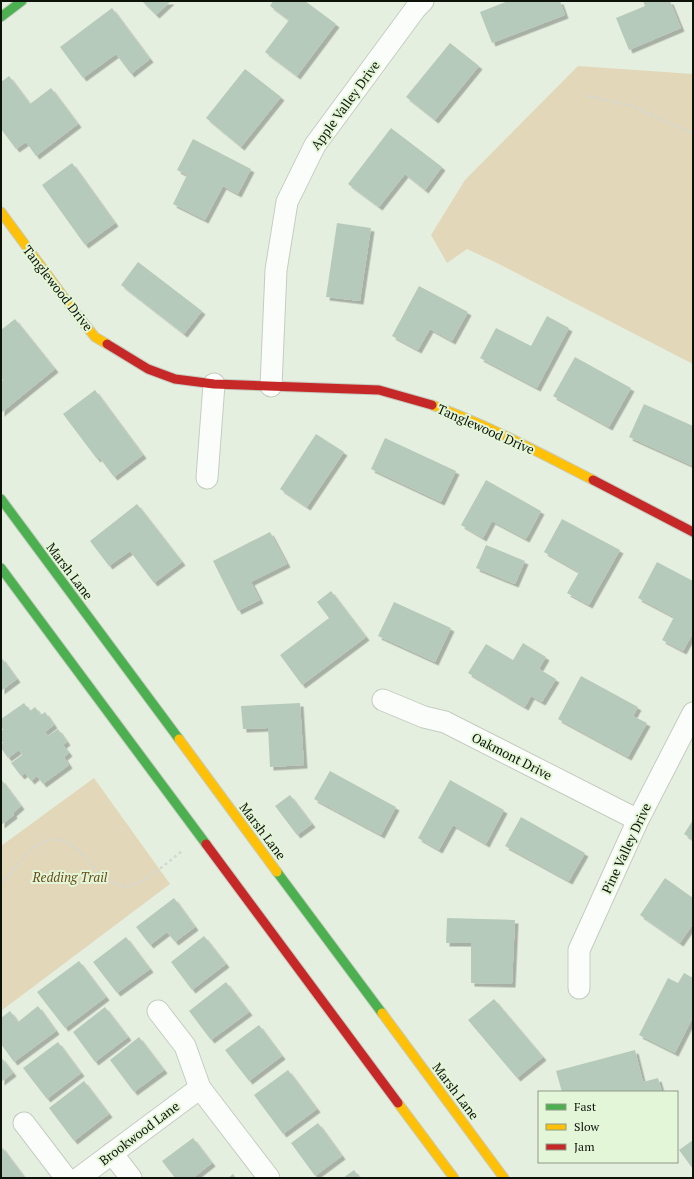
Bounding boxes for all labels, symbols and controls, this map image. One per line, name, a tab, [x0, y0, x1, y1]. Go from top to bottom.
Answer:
street label: Apple Valley Drive	[307, 57, 383, 153]
street label: Tanglewood Drive	[19, 241, 97, 335]
street label: Tanglewood Drive	[435, 400, 537, 458]
street label: Marsh Lane	[43, 539, 97, 603]
street label: Oakmont Drive	[469, 728, 555, 784]
street label: Marsh Lane	[236, 799, 290, 863]
street label: Pine Valley Drive	[597, 800, 655, 896]
park label: Redding Trail	[32, 868, 108, 886]
street label: Marsh Lane	[429, 1059, 483, 1123]
legend	[538, 1091, 678, 1163]
street label: Brookwood Lane	[95, 1097, 183, 1169]
text: Fast	[574, 1099, 597, 1114]
text: Slow	[574, 1119, 600, 1134]
text: Jam	[574, 1139, 595, 1154]

